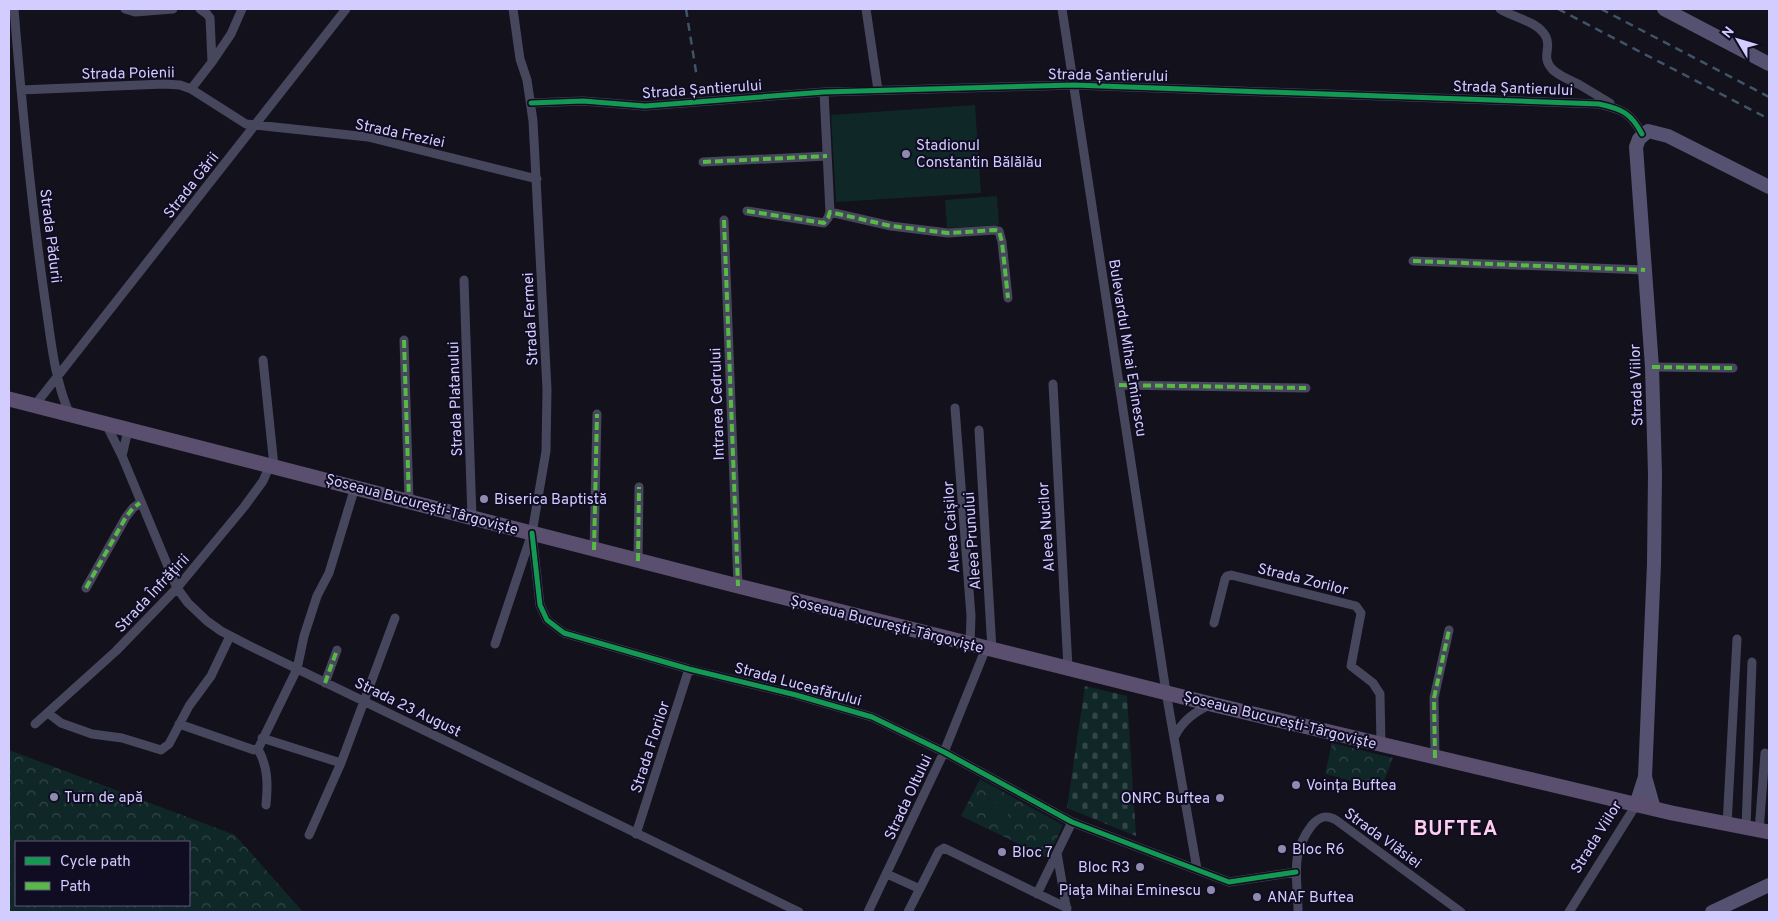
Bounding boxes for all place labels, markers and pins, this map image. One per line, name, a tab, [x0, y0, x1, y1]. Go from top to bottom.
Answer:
place label: Stadionul Constantin Bălălău	[916, 137, 1042, 173]
marker: Stadionul Constantin Bălălău	[900, 148, 912, 160]
place label: Biserica Baptistă	[494, 491, 607, 510]
marker: Biserica Baptistă	[478, 493, 490, 505]
place label: Voința Buftea	[1306, 777, 1397, 796]
marker: Voința Buftea	[1290, 779, 1302, 791]
place label: Turn de apă	[64, 789, 143, 808]
place label: ONRC Buftea	[1121, 790, 1210, 809]
marker: Turn de apă	[48, 791, 60, 803]
marker: ONRC Buftea	[1214, 792, 1226, 804]
place label: Bloc R6	[1292, 841, 1344, 860]
marker: Bloc R6	[1276, 843, 1288, 855]
place label: Bloc 7	[1012, 844, 1053, 863]
marker: Bloc 7	[996, 846, 1008, 858]
place label: Bloc R3	[1078, 859, 1130, 878]
marker: Bloc R3	[1134, 861, 1146, 873]
place label: Piaţa Mihai Eminescu	[1059, 882, 1201, 901]
marker: Piaţa Mihai Eminescu	[1205, 884, 1217, 896]
place label: ANAF Buftea	[1267, 889, 1354, 908]
marker: ANAF Buftea	[1251, 891, 1263, 903]

